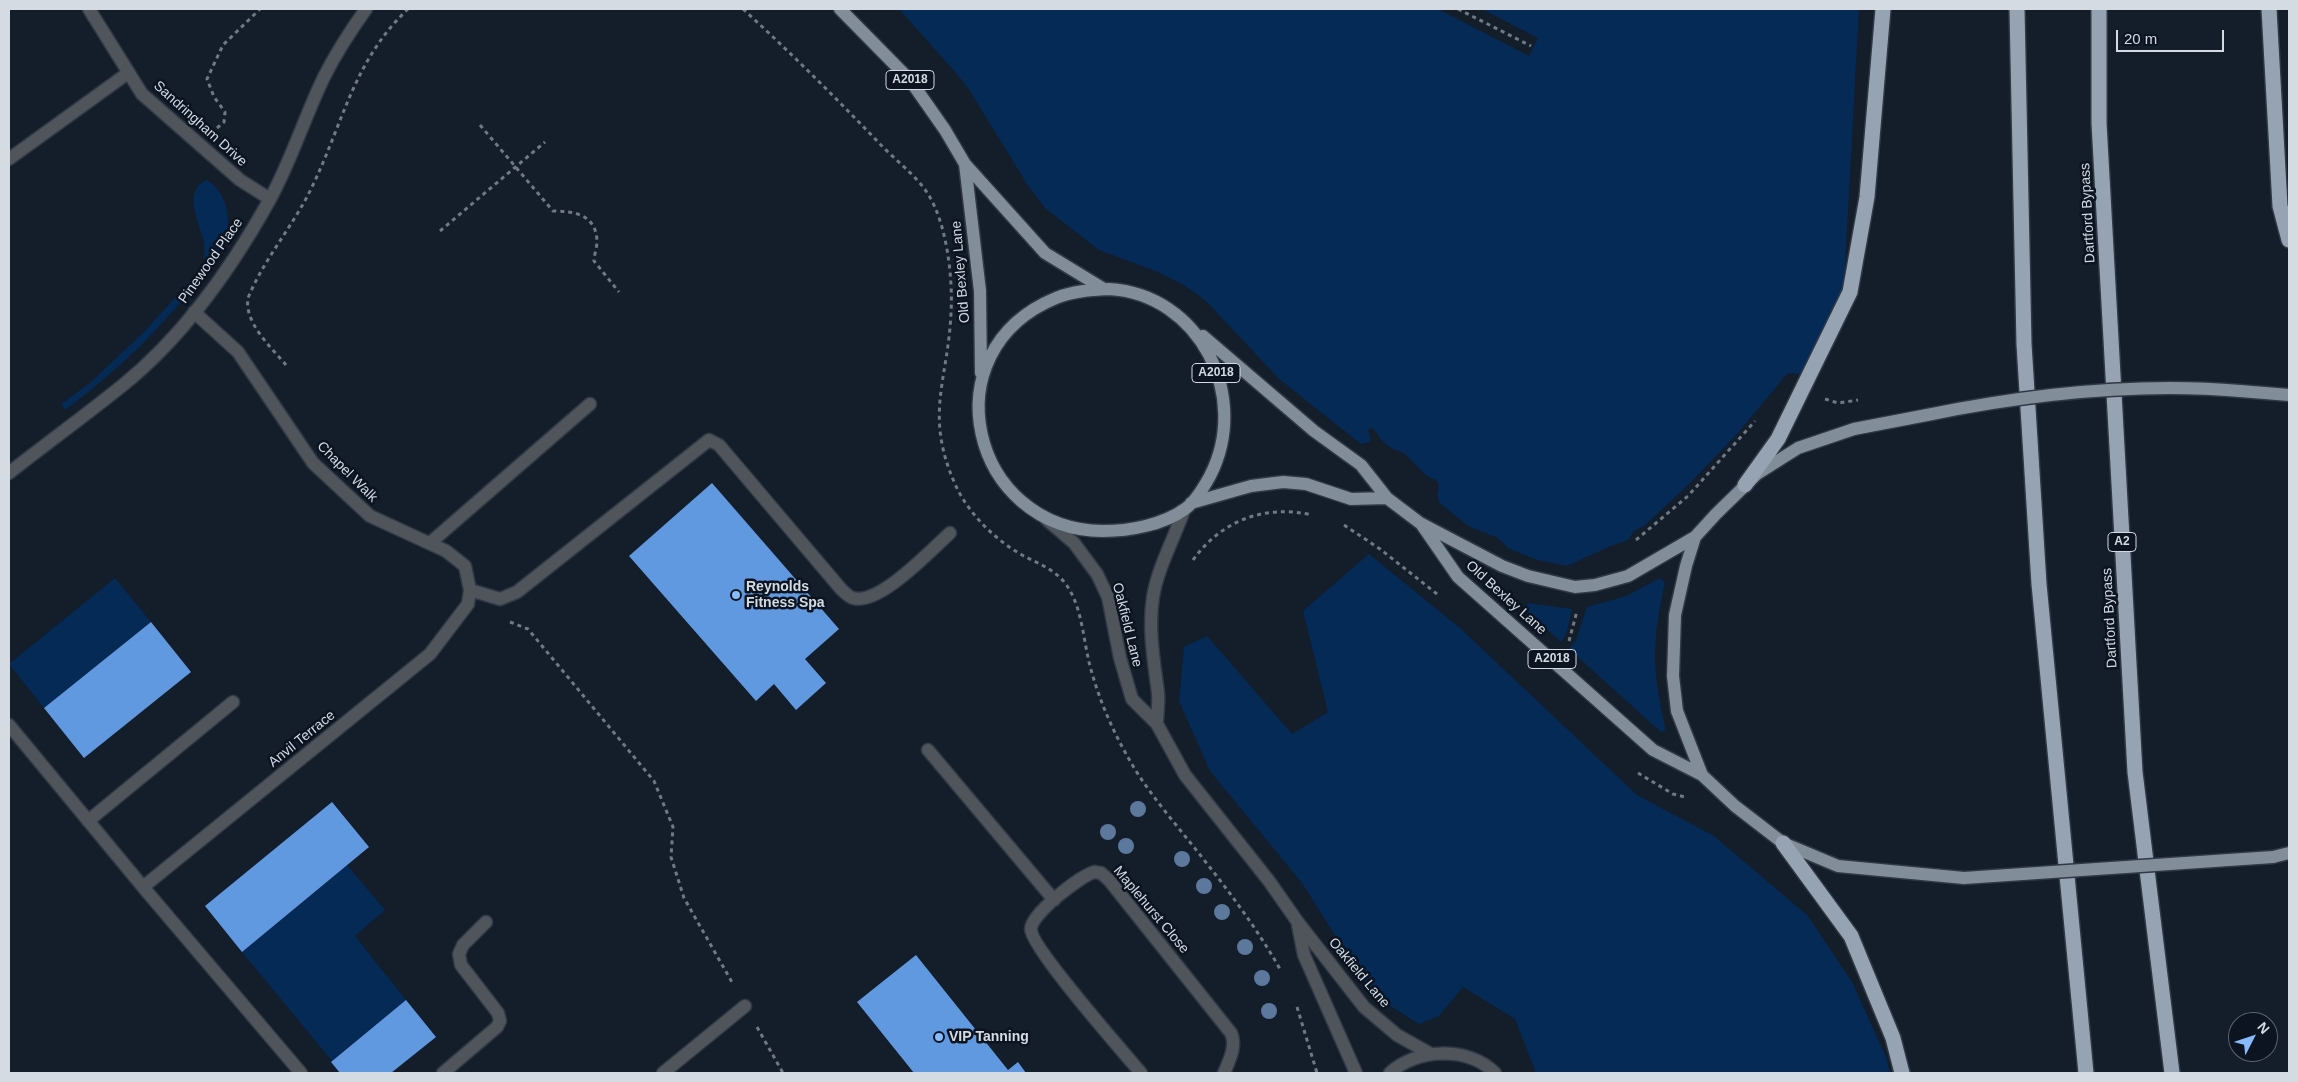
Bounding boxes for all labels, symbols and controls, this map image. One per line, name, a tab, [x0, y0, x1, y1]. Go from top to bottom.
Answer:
scale bar	[2118, 20, 2226, 52]
text: 20 m	[2124, 30, 2157, 47]
road number: A2018	[886, 70, 934, 90]
street label: Sandringham Drive	[150, 78, 250, 170]
street label: Dartford Bypass	[2077, 162, 2099, 264]
street label: Pinewood Place	[175, 215, 247, 307]
street label: Old Bexley Lane	[948, 220, 974, 324]
road number: A2018	[1192, 363, 1240, 382]
street label: Chapel Walk	[313, 438, 381, 506]
road number: A2	[2108, 532, 2136, 552]
street label: Old Bexley Lane	[1462, 557, 1550, 639]
street label: Dartford Bypass	[2099, 567, 2121, 669]
place label: Reynolds Fitness Spa	[746, 579, 825, 612]
street label: Oakfield Lane	[1108, 581, 1146, 669]
marker: Reynolds Fitness Spa	[730, 589, 742, 601]
road number: A2018	[1528, 650, 1576, 669]
street label: Anvil Terrace	[265, 707, 339, 771]
street label: Maplehurst Close	[1110, 863, 1192, 957]
street label: Oakfield Lane	[1325, 935, 1393, 1011]
north arrow	[2228, 1012, 2278, 1062]
text: N	[2254, 1019, 2273, 1037]
place label: VIP Tanning	[949, 1029, 1029, 1045]
marker: VIP Tanning	[933, 1031, 945, 1043]

